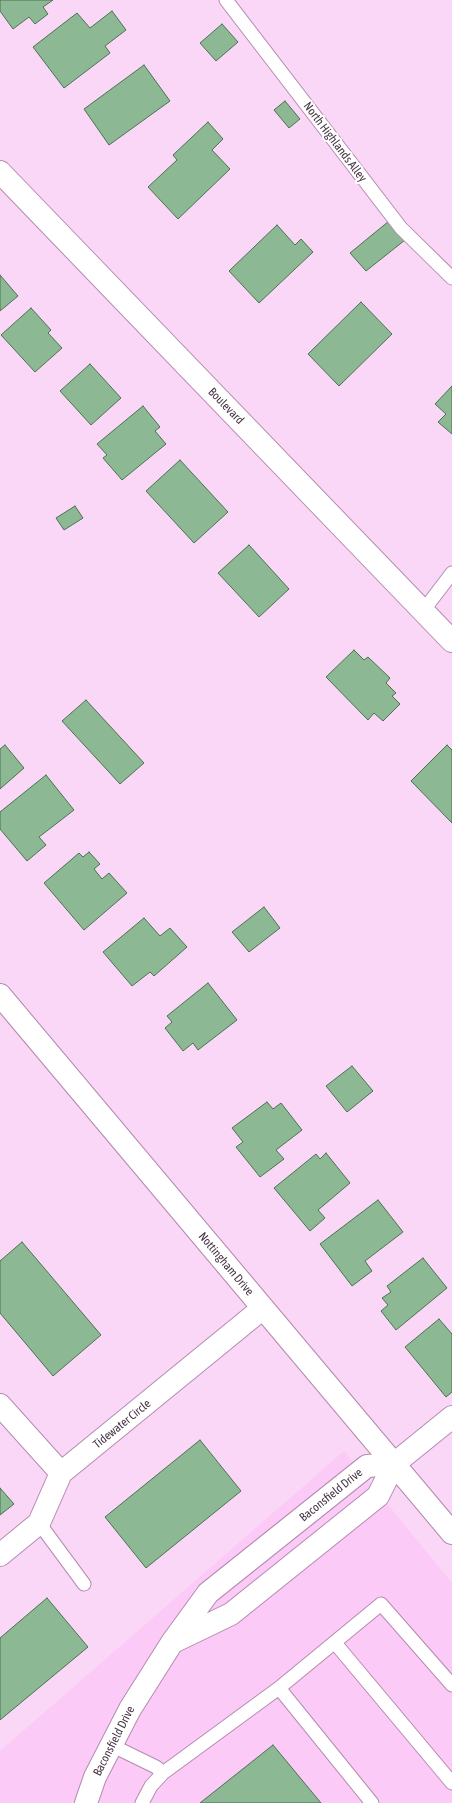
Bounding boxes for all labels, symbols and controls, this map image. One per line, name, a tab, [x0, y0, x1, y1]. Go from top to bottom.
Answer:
street label: North Highlands Alley	[300, 99, 370, 185]
street label: Boulevard	[205, 385, 247, 427]
street label: Nottingham Drive	[195, 1229, 257, 1299]
street label: Tidewater Circle	[90, 1396, 154, 1452]
street label: Baconsfield Drive	[297, 1465, 365, 1525]
street label: Baconsfield Drive	[90, 1704, 138, 1778]

